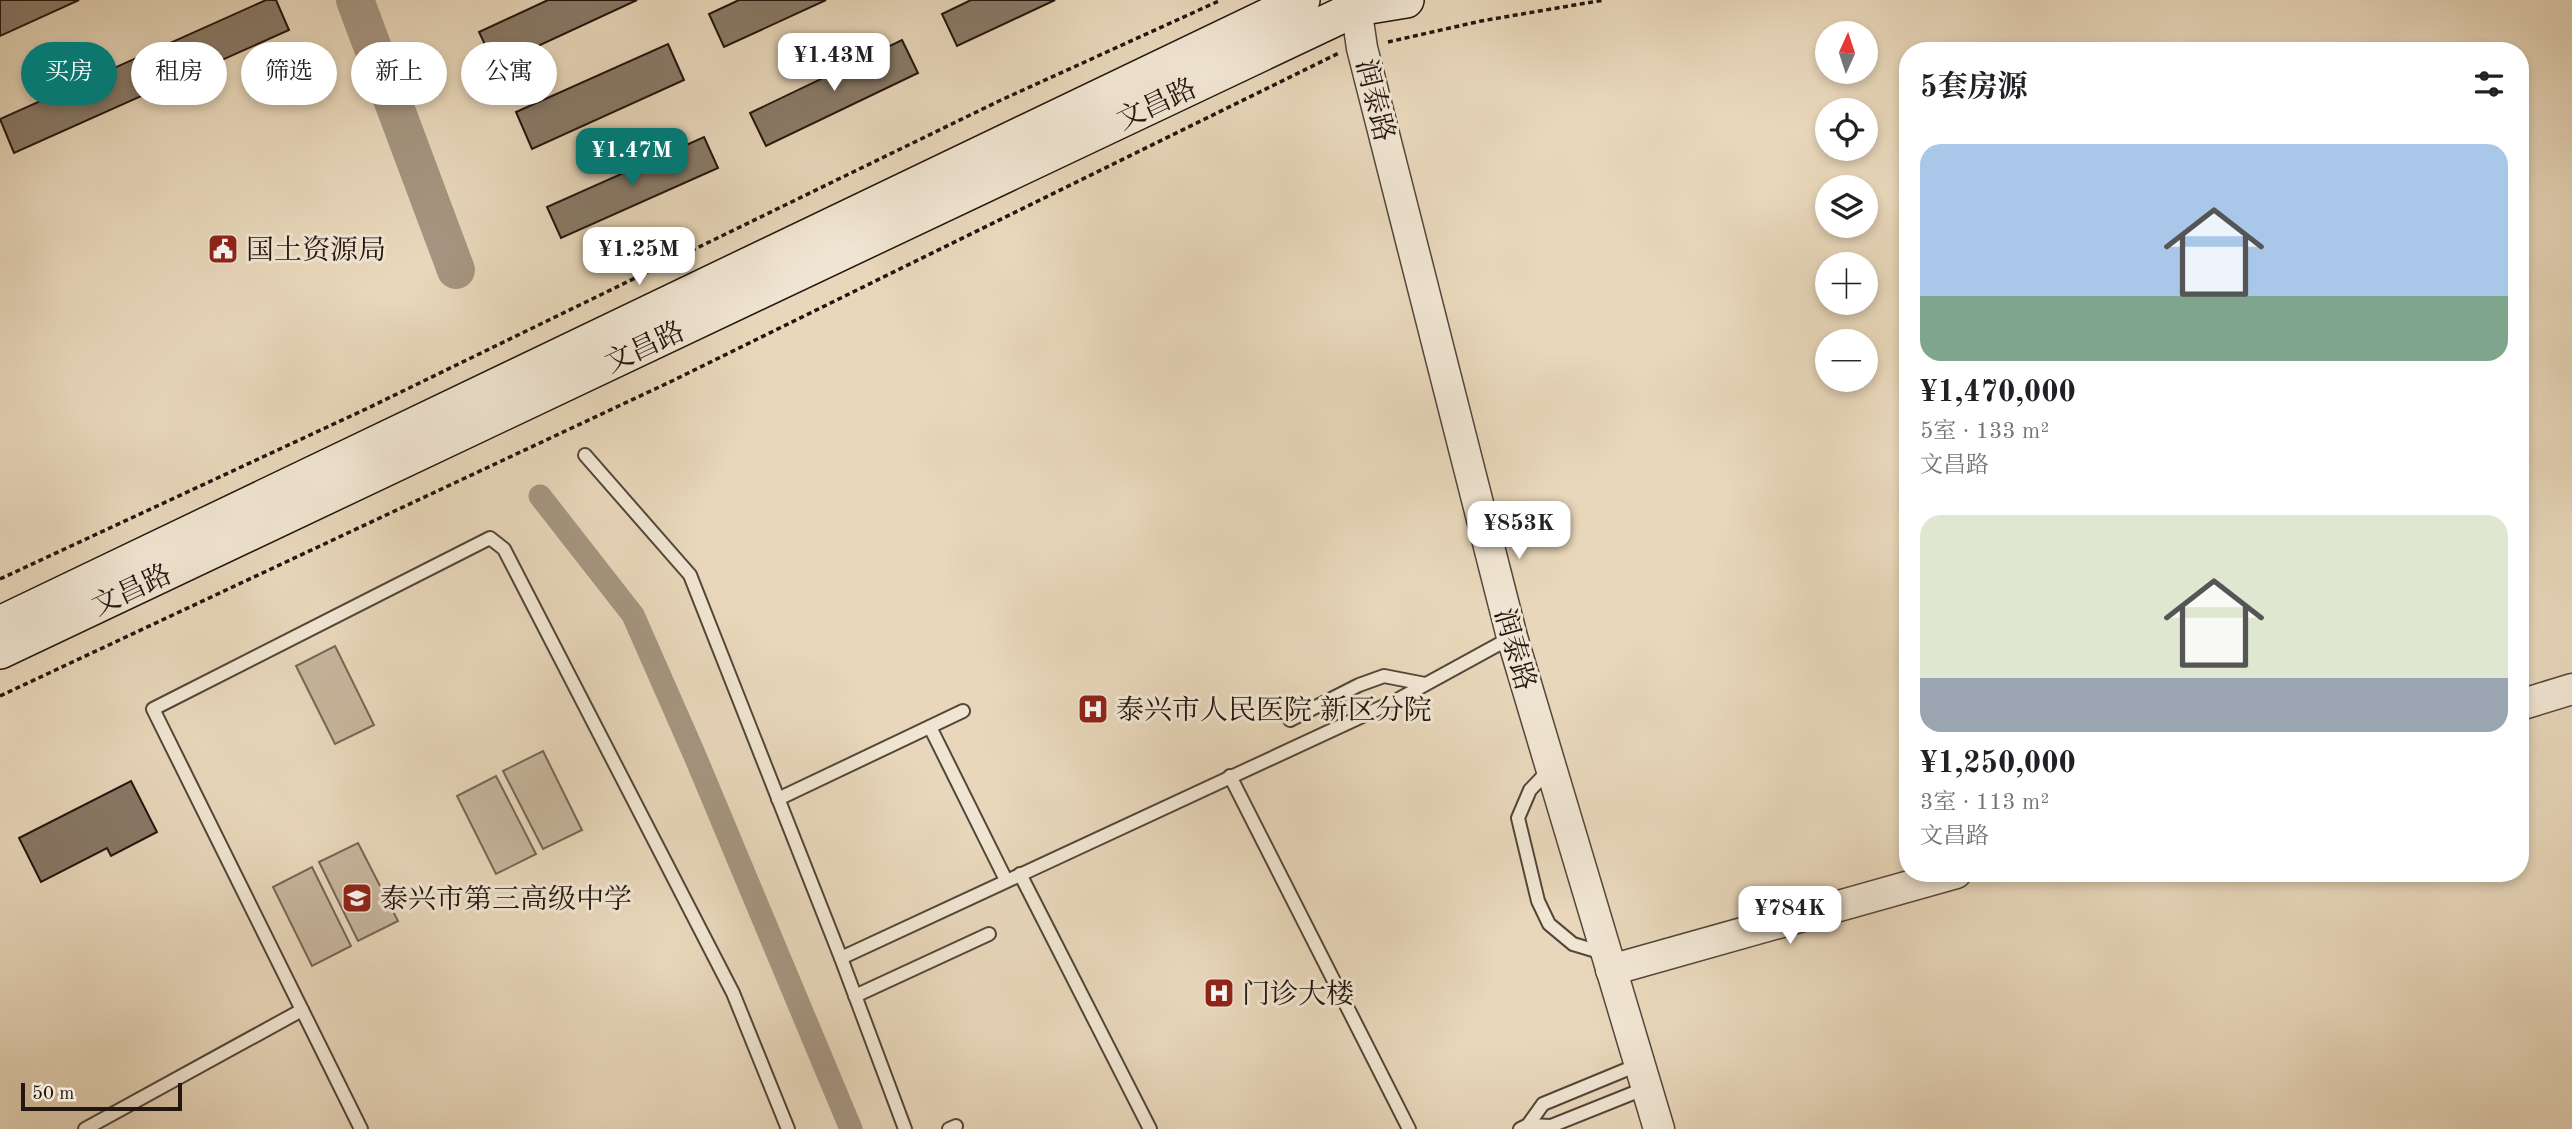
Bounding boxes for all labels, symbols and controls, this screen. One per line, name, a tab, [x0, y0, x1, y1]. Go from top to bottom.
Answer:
north arrow	[1815, 21, 1878, 84]
map controls	[1815, 21, 1878, 392]
pin: ¥1.43M	[777, 34, 891, 93]
chip: 买房	[21, 42, 117, 105]
chip: 租房	[131, 42, 227, 105]
chip: 筛选	[241, 42, 337, 105]
chip: 新上	[351, 42, 447, 105]
chip: 公寓	[461, 42, 557, 105]
text: ¥1.43M	[794, 44, 874, 67]
street label: 润泰路	[1349, 56, 1400, 145]
icon: filters	[2470, 65, 2508, 103]
street label: 文昌路	[1112, 73, 1201, 136]
text: 5套房源	[1920, 73, 2027, 103]
button: locate	[1815, 98, 1878, 161]
pin: ¥1.47M	[575, 128, 689, 188]
text: ¥1.47M	[592, 139, 672, 162]
button: layers	[1815, 175, 1878, 238]
icon: home	[2151, 189, 2277, 315]
pin: ¥1.25M	[582, 228, 696, 287]
public building icon: 国土资源局	[206, 232, 240, 266]
place label: 国土资源局	[246, 235, 386, 266]
text: ¥1.25M	[599, 238, 679, 261]
button: +	[1815, 252, 1878, 315]
street label: 文昌路	[600, 316, 689, 379]
button: −	[1815, 329, 1878, 392]
text: ¥1,470,000	[1920, 378, 2076, 408]
text: 5室 · 133 m²	[1920, 420, 2049, 443]
text: 文昌路	[1920, 454, 1989, 477]
pin: ¥853K	[1470, 502, 1568, 561]
text: ¥853K	[1483, 512, 1555, 535]
street label: 文昌路	[87, 559, 176, 622]
icon: home	[2151, 560, 2277, 686]
street label: 润泰路	[1488, 605, 1541, 694]
hospital icon: 泰兴市人民医院 新区分院	[1076, 692, 1110, 726]
place label: 泰兴市人民医院 新区分院	[1116, 695, 1432, 726]
text: ¥1,250,000	[1920, 749, 2076, 779]
text: 3室 · 113 m²	[1920, 791, 2049, 814]
text: 文昌路	[1920, 825, 1989, 848]
school or university icon: 泰兴市第三高级中学	[340, 881, 374, 915]
place label: 泰兴市第三高级中学	[380, 884, 632, 915]
pin: ¥784K	[1741, 886, 1839, 946]
text: ¥784K	[1754, 897, 1826, 920]
hospital icon: 门诊大楼	[1202, 976, 1236, 1010]
place label: 门诊大楼	[1242, 979, 1354, 1010]
scale bar	[21, 1080, 182, 1112]
text: 50 m	[32, 1085, 74, 1104]

